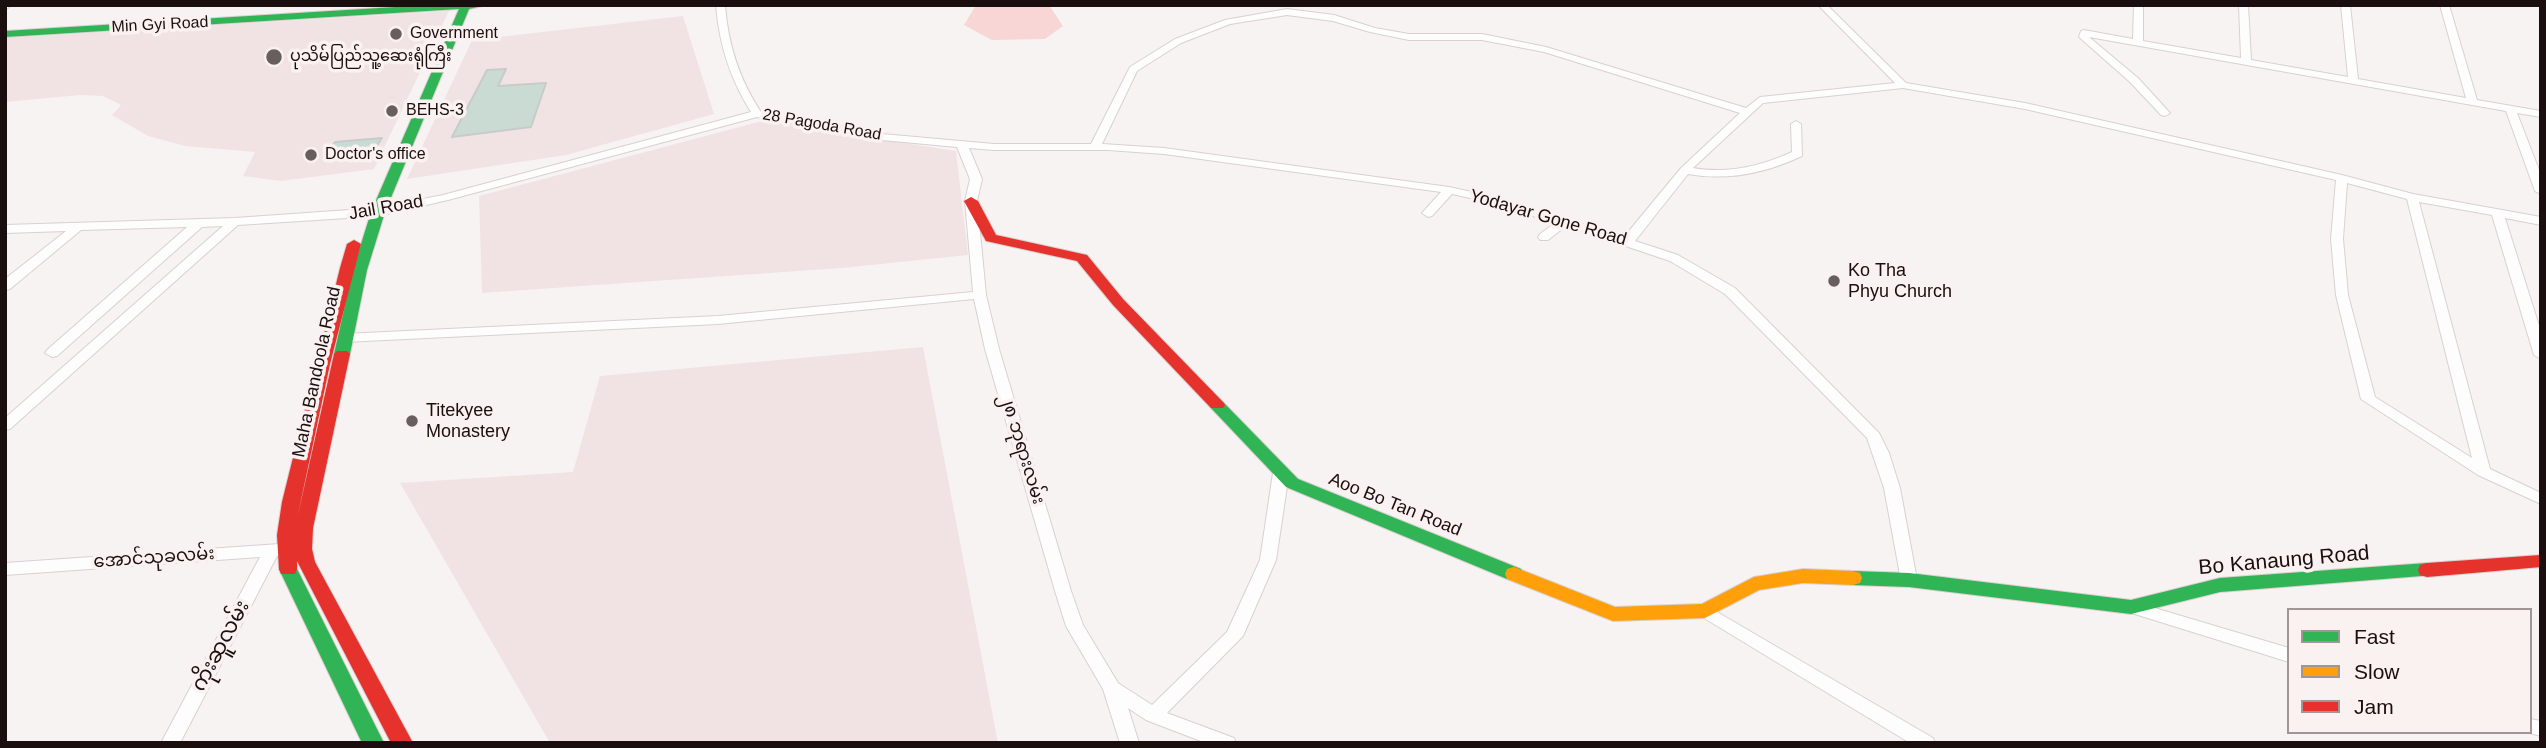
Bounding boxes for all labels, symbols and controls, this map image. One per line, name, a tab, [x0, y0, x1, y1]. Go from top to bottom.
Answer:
street label: Min Gyi Road	[111, 13, 209, 37]
place label: Government	[410, 24, 498, 44]
marker: Government	[388, 26, 404, 42]
marker: ပုသိမ်ပြည်သူ့ဆေးရုံကြီး	[264, 47, 284, 67]
place label: ပုသိမ်ပြည်သူ့ဆေးရုံကြီး	[290, 47, 451, 67]
place label: BEHS-3	[406, 101, 464, 121]
marker: BEHS-3	[384, 103, 400, 119]
street label: 28 Pagoda Road	[761, 105, 883, 145]
place label: Doctor's office	[325, 145, 426, 165]
marker: Doctor's office	[303, 147, 319, 163]
street label: Yodayar Gone Road	[1467, 185, 1629, 251]
street label: Jail Road	[347, 191, 425, 225]
place label: Ko Tha Phyu Church	[1848, 260, 1952, 302]
marker: Ko Tha Phyu Church	[1826, 273, 1842, 289]
street label: Maha Bandoola Road	[288, 285, 346, 459]
street label: ၂၈ ဘုရားလမ်း	[995, 391, 1049, 507]
place label: Titekyee Monastery	[426, 400, 510, 442]
marker: Titekyee Monastery	[404, 413, 420, 429]
street label: Aoo Bo Tan Road	[1326, 469, 1464, 541]
street label: Bo Kanaung Road	[2197, 541, 2371, 581]
street label: အောင်သုခလမ်း	[93, 543, 215, 573]
street label: ကိုးဆူလမ်း	[186, 596, 256, 696]
legend	[2287, 608, 2532, 734]
text: Fast	[2354, 625, 2395, 648]
text: Slow	[2354, 660, 2400, 683]
text: Jam	[2354, 695, 2394, 718]

